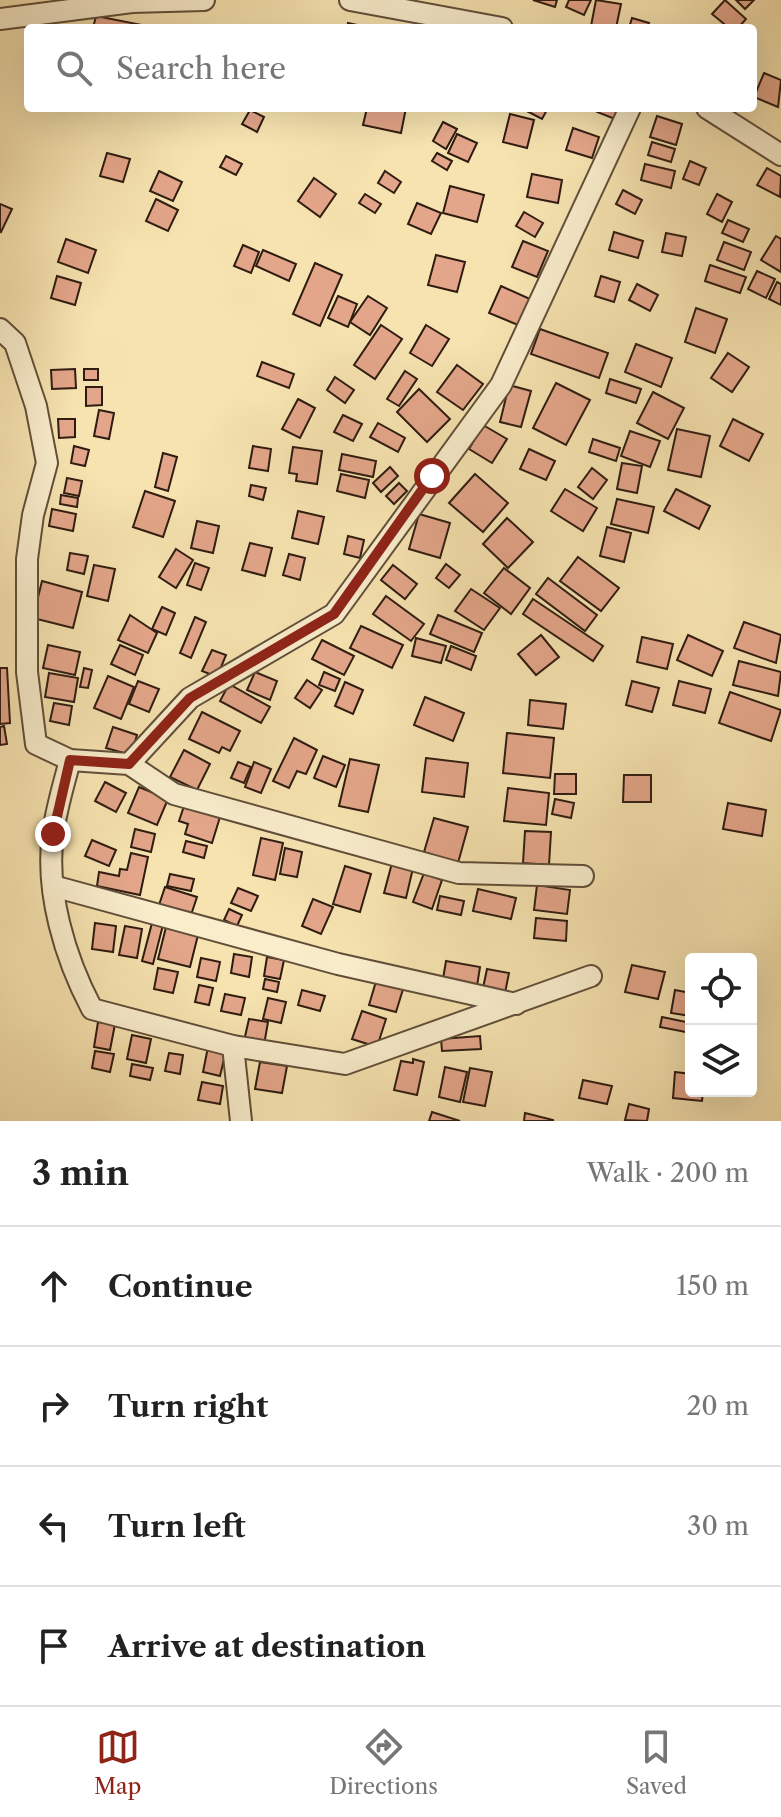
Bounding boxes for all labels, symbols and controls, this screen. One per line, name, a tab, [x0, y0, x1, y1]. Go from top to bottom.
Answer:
search box	[24, 24, 757, 112]
icon: search	[52, 46, 96, 90]
text: Search here	[116, 50, 286, 87]
route start	[414, 458, 450, 494]
route end	[35, 816, 71, 852]
map controls	[685, 953, 757, 1097]
button: locate	[685, 953, 757, 1025]
button: layers	[685, 1025, 757, 1097]
text: 3 min	[32, 1152, 129, 1194]
text: Walk · 200 m	[587, 1157, 749, 1189]
icon: ahead	[32, 1264, 76, 1308]
text: Continue	[108, 1268, 253, 1305]
text: 150 m	[676, 1270, 749, 1302]
icon: right	[32, 1384, 76, 1428]
text: Turn right	[108, 1388, 268, 1425]
text: 20 m	[686, 1390, 749, 1422]
icon: left	[32, 1504, 76, 1548]
text: Turn left	[108, 1508, 245, 1545]
text: 30 m	[687, 1510, 749, 1542]
icon: arrive	[32, 1624, 76, 1668]
text: Arrive at destination	[108, 1628, 426, 1665]
tab: Map	[94, 1725, 141, 1800]
tab: Directions	[329, 1725, 438, 1800]
tab: Saved	[626, 1725, 687, 1800]

